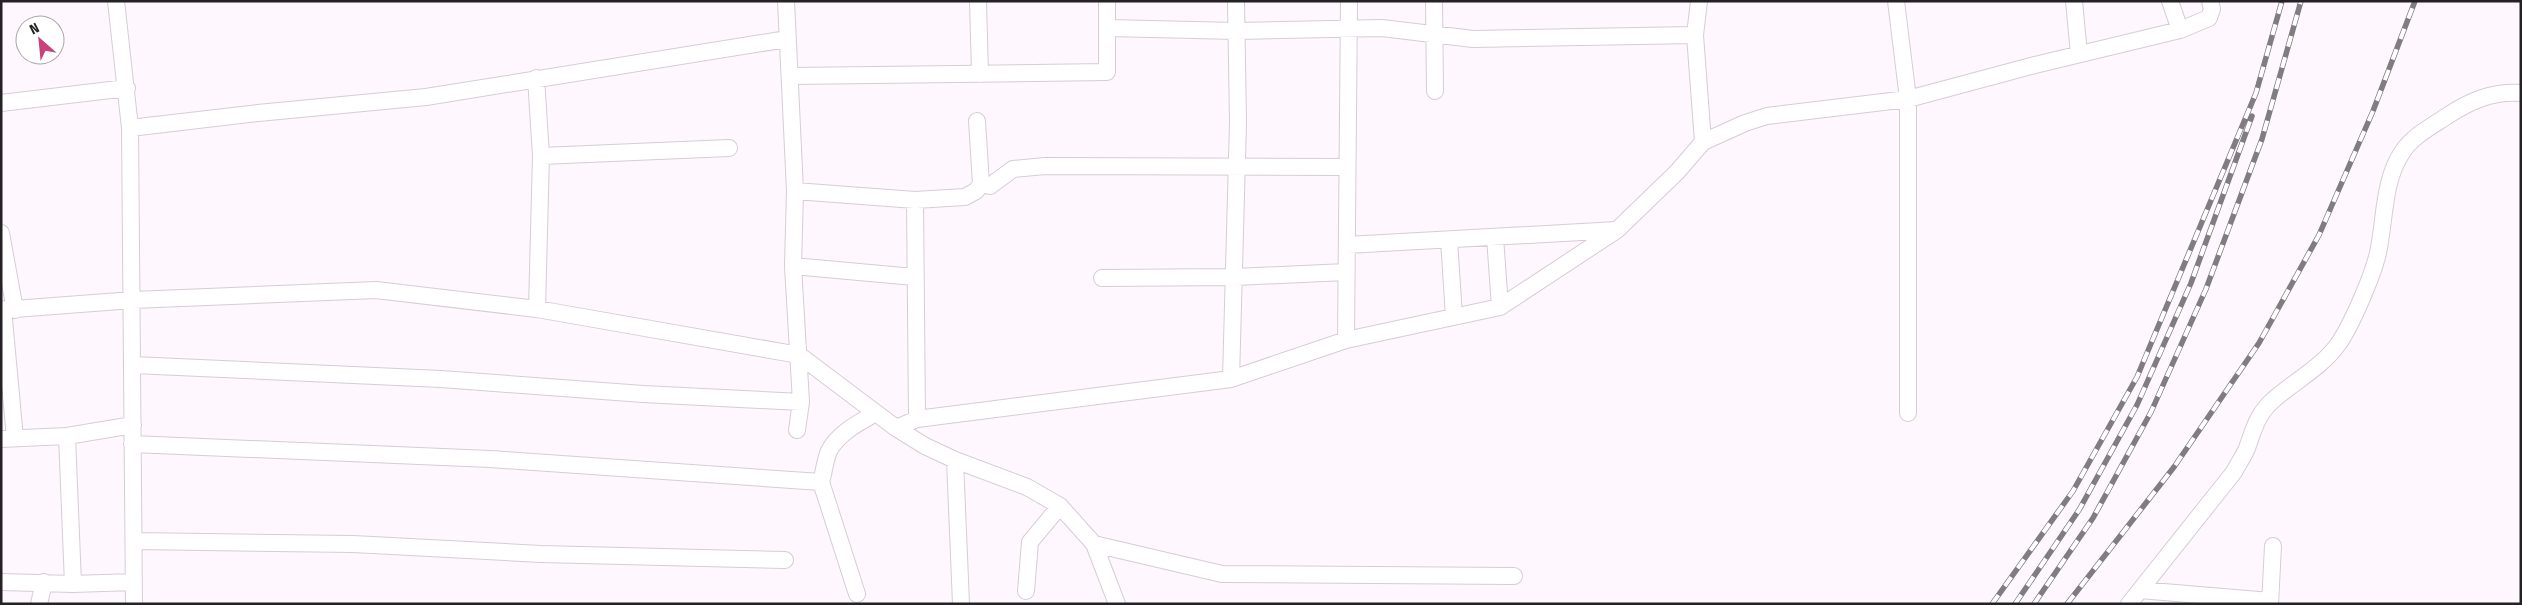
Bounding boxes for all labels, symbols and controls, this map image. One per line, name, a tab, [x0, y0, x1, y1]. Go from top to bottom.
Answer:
north arrow	[15, 15, 65, 65]
text: N	[27, 19, 42, 38]

